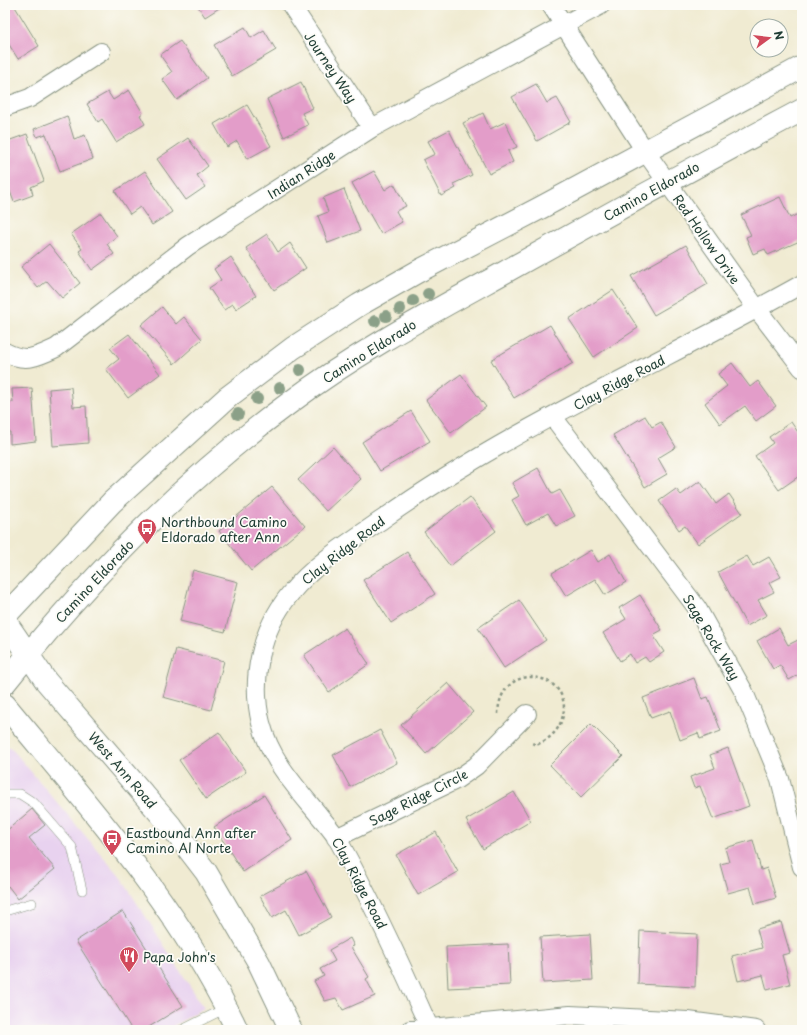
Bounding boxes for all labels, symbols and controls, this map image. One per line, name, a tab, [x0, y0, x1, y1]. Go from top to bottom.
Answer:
north arrow	[749, 18, 789, 58]
street label: Journey Way	[300, 28, 362, 106]
text: N	[770, 29, 789, 42]
street label: Indian Ridge	[263, 145, 339, 203]
street label: Camino Eldorado	[599, 157, 703, 225]
street label: Red Hollow Drive	[669, 190, 745, 288]
street label: Camino Eldorado	[318, 315, 420, 387]
street label: Clay Ridge Road	[570, 350, 668, 414]
street label: Clay Ridge Road	[297, 511, 389, 589]
place label: Northbound Camino Eldorado after Ann	[161, 512, 287, 546]
bus stop icon: Northbound Camino Eldorado after Ann	[136, 517, 158, 545]
street label: Camino Eldorado	[50, 535, 138, 627]
street label: Sage Rock Way	[679, 591, 745, 683]
street label: West Ann Road	[84, 728, 162, 812]
street label: Sage Ridge Circle	[365, 764, 471, 830]
place label: Eastbound Ann after Camino Al Norte	[126, 823, 257, 857]
bus stop icon: Eastbound Ann after Camino Al Norte	[101, 828, 123, 856]
street label: Clay Ridge Road	[328, 834, 392, 932]
restaurant icon: Papa John's	[118, 945, 140, 973]
place label: Papa John's	[143, 947, 216, 966]

